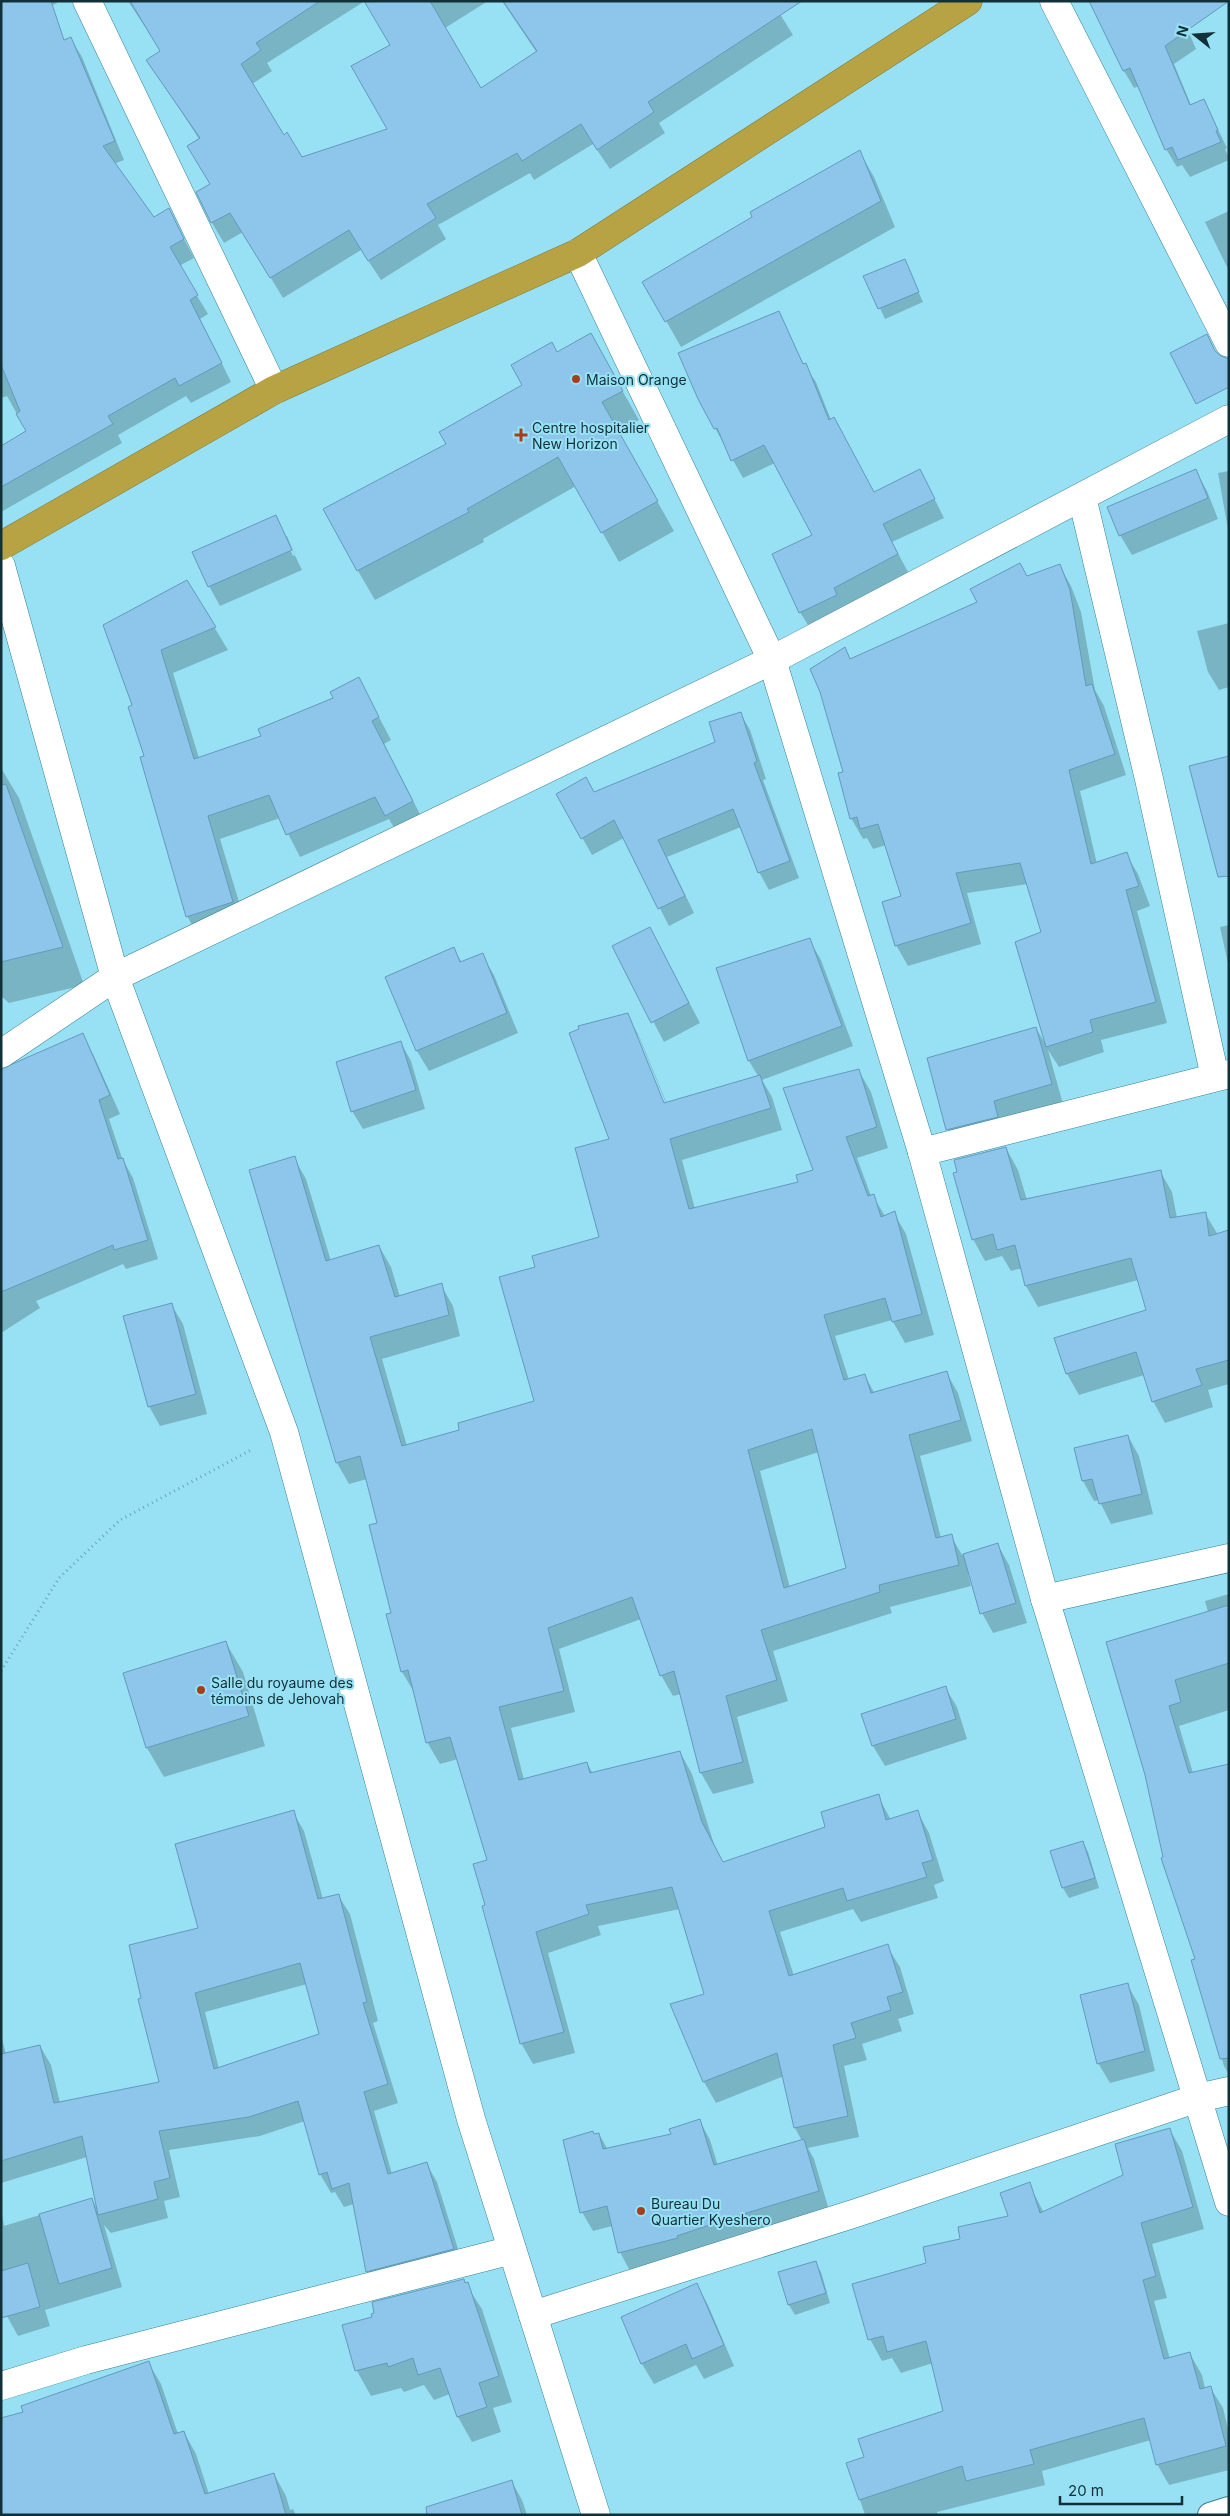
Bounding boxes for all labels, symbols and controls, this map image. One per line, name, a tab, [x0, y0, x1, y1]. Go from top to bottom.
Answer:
north arrow	[1170, 10, 1220, 60]
text: N	[1172, 23, 1192, 39]
place label: Maison Orange	[586, 371, 687, 388]
marker: Maison Orange	[570, 373, 582, 385]
place label: Centre hospitalier New Horizon	[532, 419, 649, 452]
marker: Centre hospitalier New Horizon	[514, 428, 528, 442]
place label: Salle du royaume des témoins de Jehovah	[211, 1674, 353, 1707]
marker: Salle du royaume des témoins de Jehovah	[195, 1684, 207, 1696]
place label: Bureau Du Quartier Kyeshero	[651, 2195, 771, 2228]
marker: Bureau Du Quartier Kyeshero	[635, 2205, 647, 2217]
scale bar	[1060, 2474, 1182, 2506]
text: 20 m	[1068, 2481, 1104, 2500]

